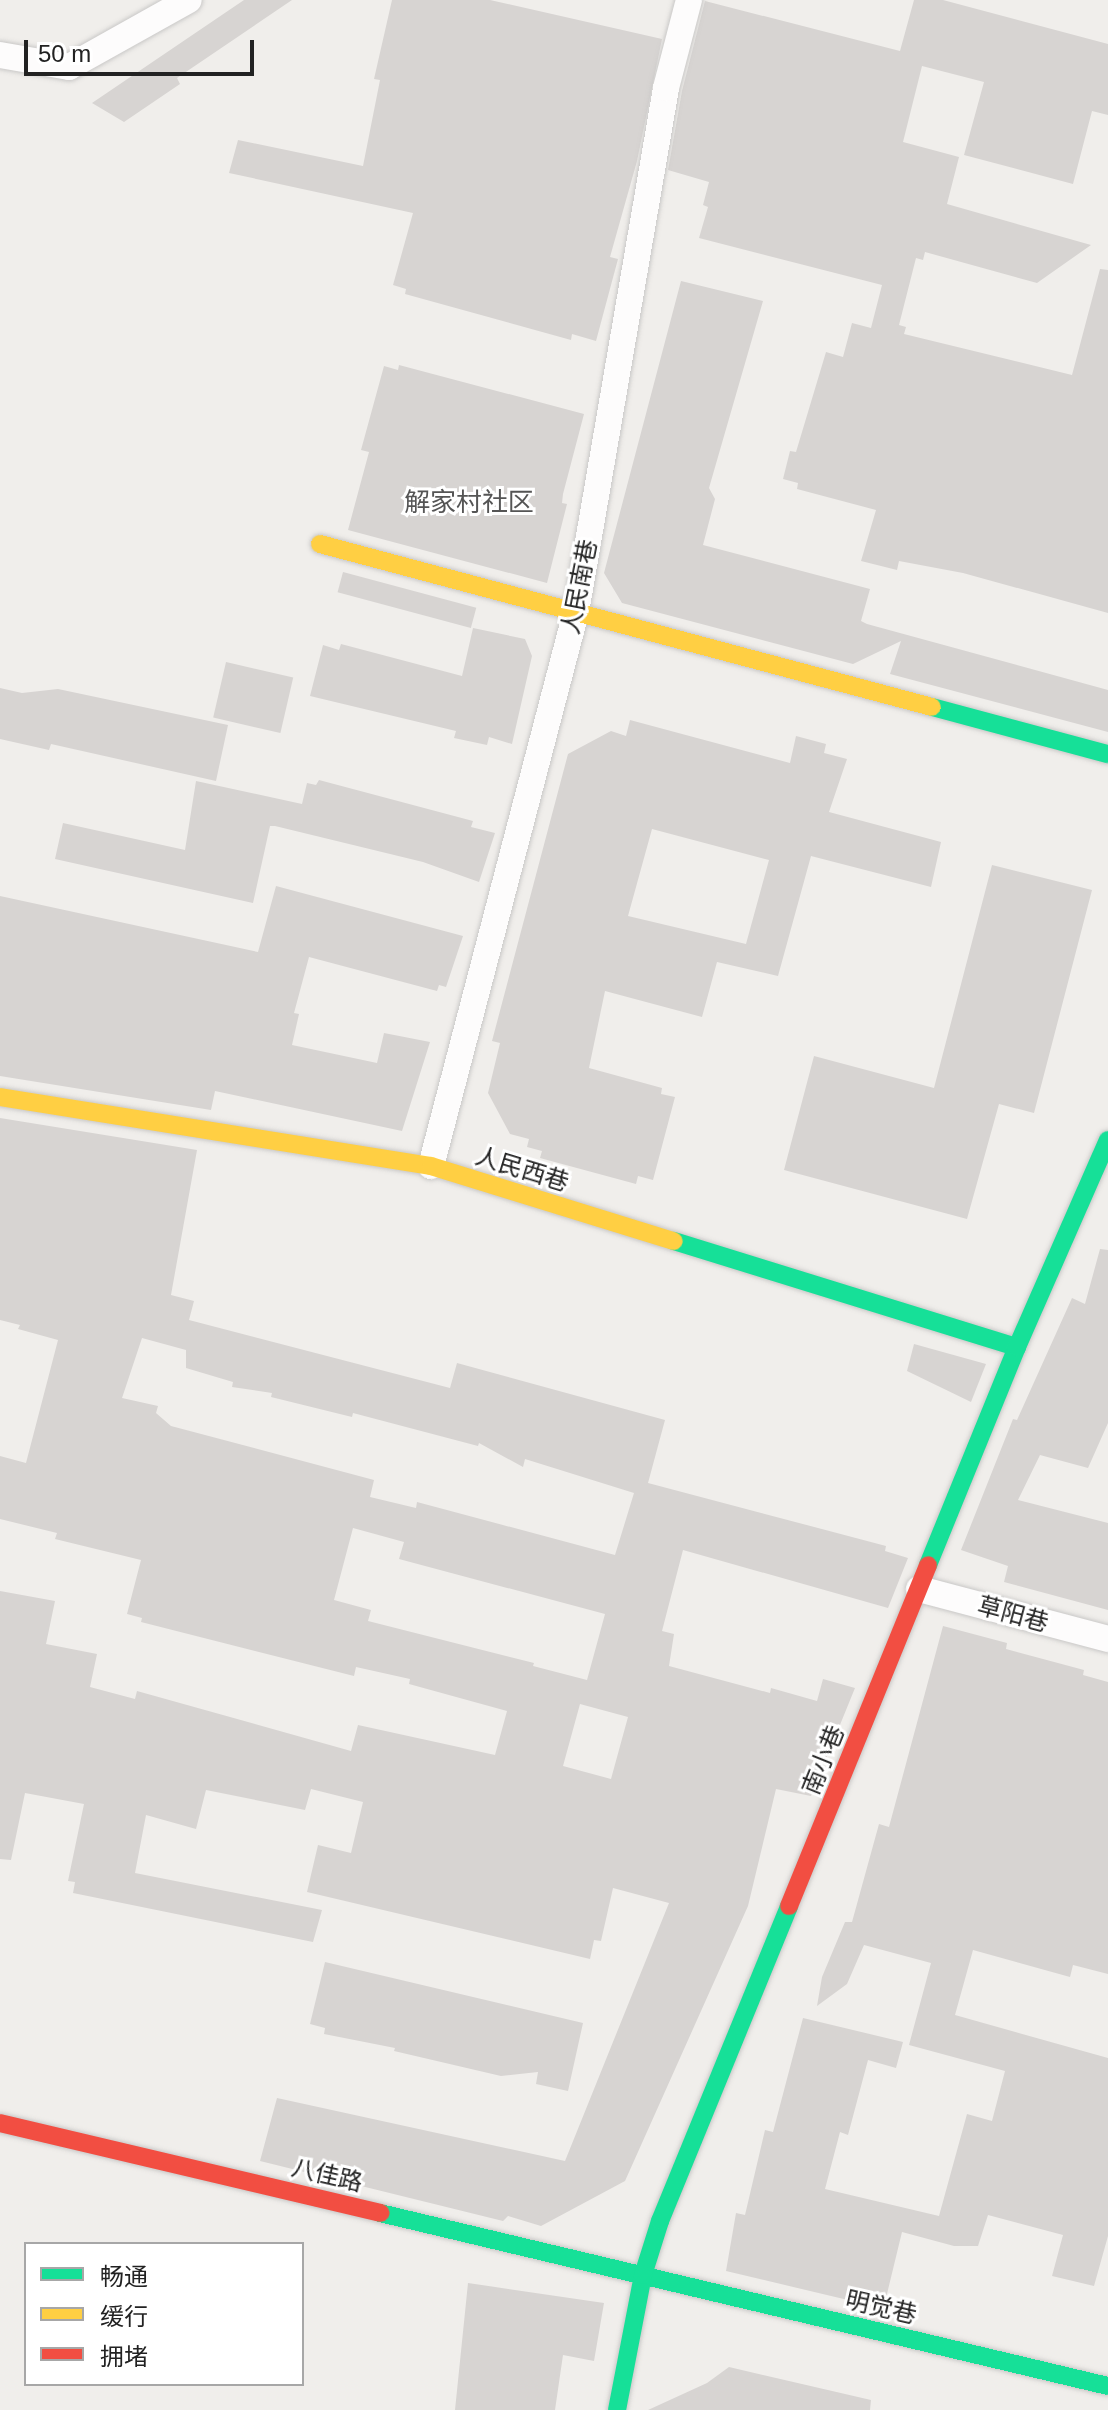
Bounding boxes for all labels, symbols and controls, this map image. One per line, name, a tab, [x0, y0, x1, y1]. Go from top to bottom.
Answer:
scale bar	[28, 24, 258, 74]
text: 50 m	[38, 40, 91, 67]
district label: 解家村社区	[404, 487, 534, 519]
street label: 人民南巷	[556, 537, 602, 637]
street label: 人民西巷	[472, 1141, 572, 1197]
street label: 草阳巷	[974, 1591, 1052, 1637]
street label: 南小巷	[796, 1721, 850, 1799]
street label: 八佳路	[289, 2153, 365, 2197]
legend	[24, 2242, 304, 2386]
text: 畅通	[100, 2263, 148, 2290]
street label: 明觉巷	[843, 2285, 919, 2329]
text: 缓行	[100, 2303, 148, 2330]
text: 拥堵	[100, 2343, 148, 2370]

